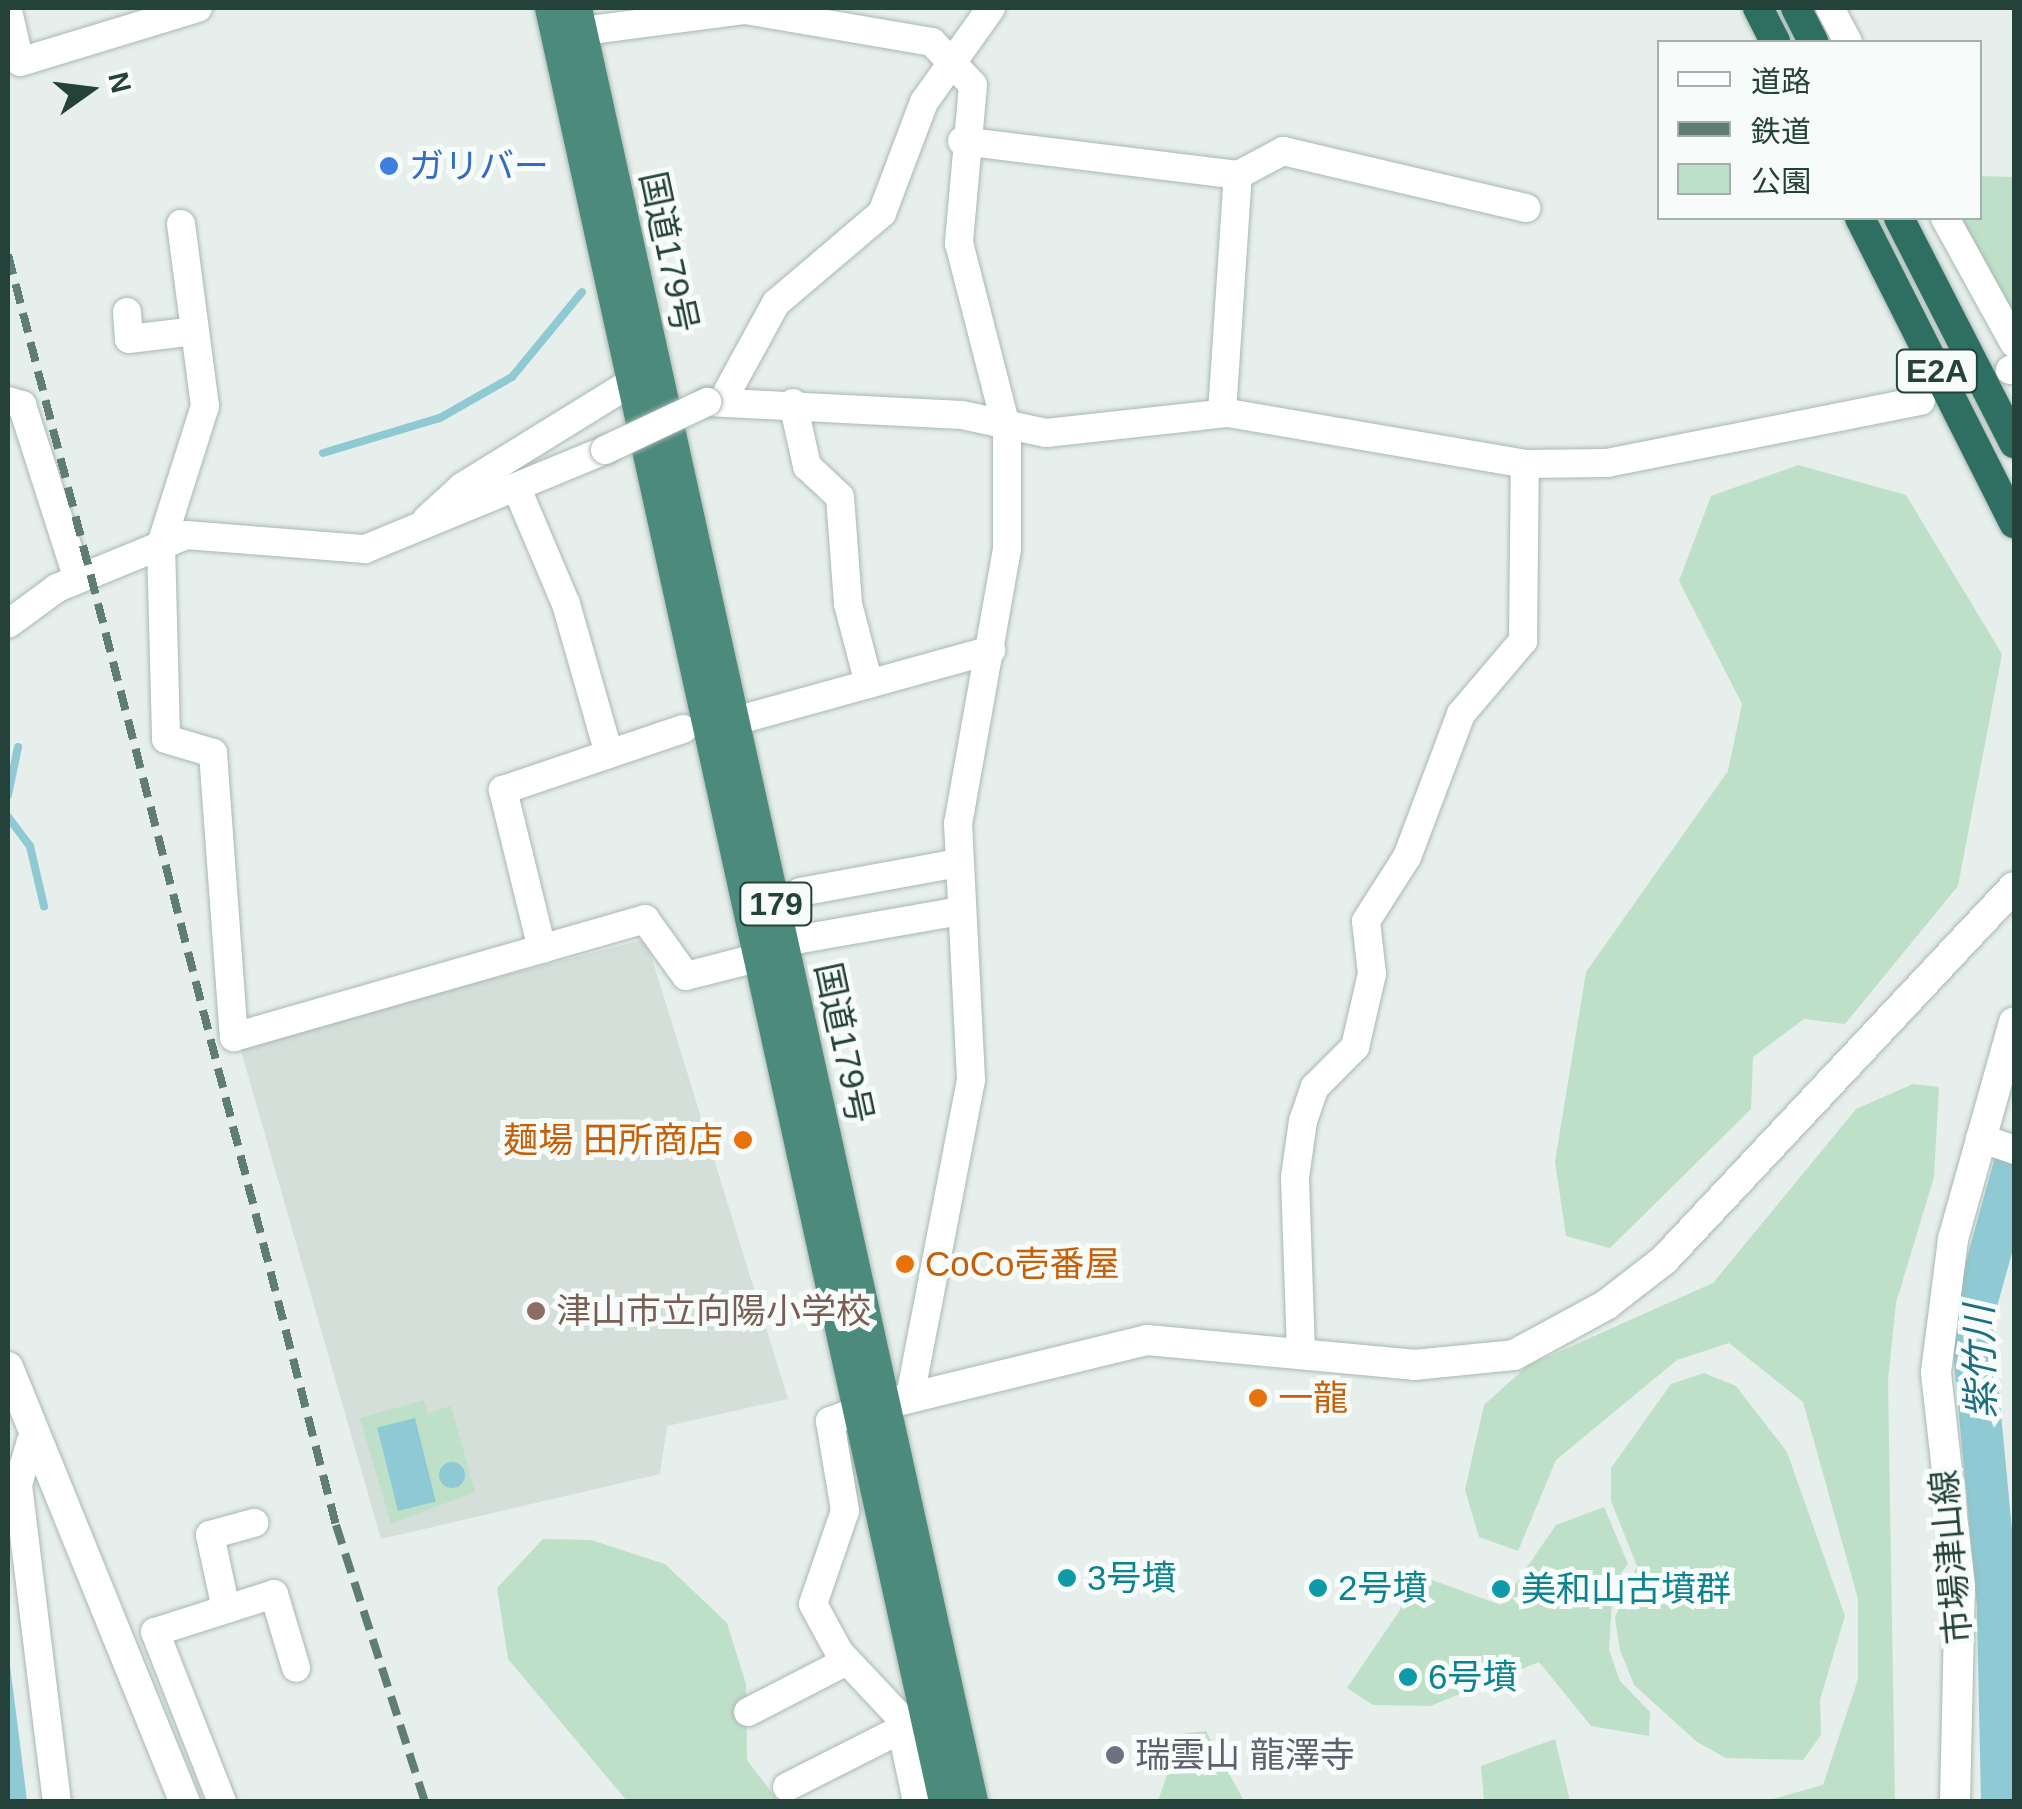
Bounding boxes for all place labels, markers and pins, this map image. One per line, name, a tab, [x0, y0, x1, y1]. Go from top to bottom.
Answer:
place label: ガリバー	[409, 145, 549, 187]
marker: ガリバー	[378, 155, 400, 177]
place label: 麺場 田所商店	[503, 1119, 723, 1161]
marker: 麺場 田所商店	[732, 1129, 754, 1151]
place label: CoCo壱番屋	[925, 1243, 1119, 1285]
marker: CoCo壱番屋	[894, 1253, 916, 1275]
place label: 津山市立向陽小学校	[556, 1290, 871, 1332]
marker: 津山市立向陽小学校	[525, 1300, 547, 1322]
place label: 一龍	[1278, 1377, 1348, 1419]
marker: 一龍	[1247, 1387, 1269, 1409]
place label: 3号墳	[1087, 1557, 1176, 1599]
marker: 3号墳	[1056, 1567, 1078, 1589]
place label: 2号墳	[1338, 1567, 1427, 1609]
place label: 美和山古墳群	[1521, 1568, 1731, 1610]
marker: 2号墳	[1307, 1577, 1329, 1599]
marker: 美和山古墳群	[1490, 1578, 1512, 1600]
place label: 6号墳	[1428, 1656, 1517, 1698]
marker: 6号墳	[1397, 1666, 1419, 1688]
place label: 瑞雲山 龍澤寺	[1135, 1734, 1355, 1776]
marker: 瑞雲山 龍澤寺	[1104, 1744, 1126, 1766]

